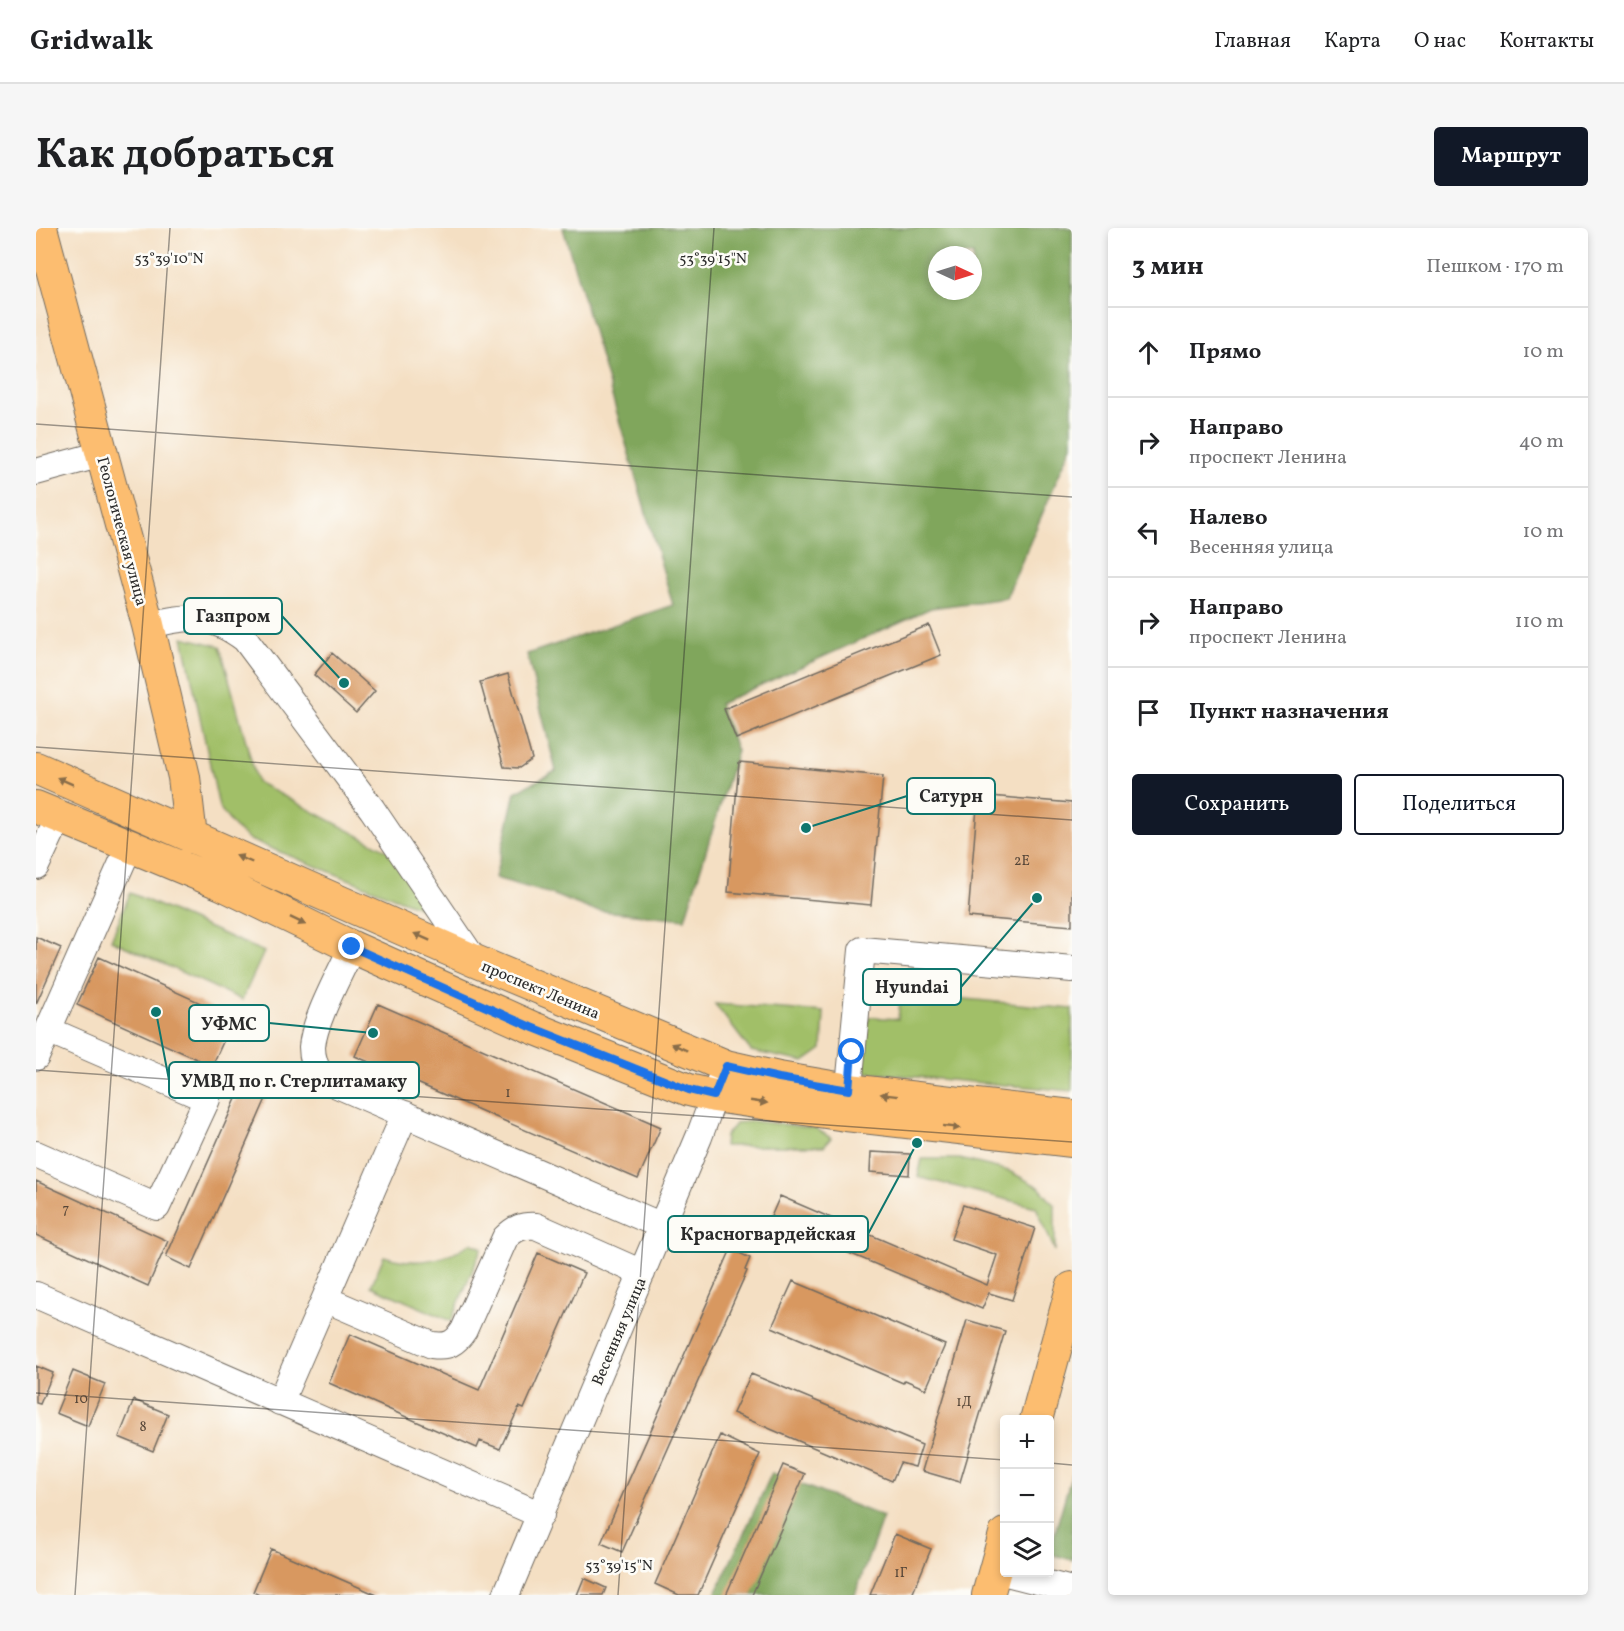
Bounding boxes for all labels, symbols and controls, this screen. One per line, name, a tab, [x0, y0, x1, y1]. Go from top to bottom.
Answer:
text: Gridwalk	[30, 22, 153, 61]
text: Главная	[1214, 27, 1291, 56]
text: Карта	[1324, 27, 1381, 56]
text: О нас	[1414, 27, 1466, 56]
text: Контакты	[1499, 27, 1594, 56]
text: Как добраться	[36, 127, 335, 186]
button: Маршрут	[1434, 127, 1588, 186]
north arrow	[928, 246, 982, 300]
text: 53°39'10"N	[134, 249, 204, 270]
text: 53°39'15"N	[679, 249, 747, 270]
text: 3 мин	[1132, 249, 1204, 285]
text: Пешком · 170 m	[1426, 253, 1564, 281]
icon: ahead	[1132, 336, 1165, 369]
text: Прямо	[1189, 337, 1261, 368]
text: 10 m	[1523, 338, 1564, 366]
text: Направо	[1189, 413, 1283, 444]
icon: right	[1132, 426, 1165, 459]
text: 40 m	[1519, 428, 1564, 456]
text: проспект Ленина	[1189, 444, 1347, 472]
street label: Геологическая улица	[91, 455, 152, 608]
text: Налево	[1189, 503, 1268, 534]
icon: left	[1132, 516, 1165, 549]
text: 10 m	[1523, 518, 1564, 546]
text: Весенняя улица	[1189, 534, 1334, 562]
text: Направо	[1189, 593, 1283, 624]
callout: Газпром	[184, 598, 282, 634]
text: Газпром	[196, 605, 271, 630]
icon: right	[1132, 606, 1165, 639]
text: 110 m	[1515, 608, 1564, 636]
text: проспект Ленина	[1189, 624, 1347, 652]
icon: arrive	[1132, 696, 1165, 729]
text: Пункт назначения	[1189, 697, 1389, 728]
button: Сохранить	[1132, 774, 1342, 835]
button: Поделиться	[1354, 774, 1564, 835]
one-way arrow	[56, 775, 74, 785]
callout: Сатурн	[907, 778, 995, 814]
text: Сатурн	[919, 785, 983, 810]
house number: 2Е	[1014, 852, 1030, 871]
one-way arrow	[234, 854, 252, 864]
one-way arrow	[290, 916, 307, 925]
one-way arrow	[413, 932, 431, 942]
route end	[338, 933, 364, 959]
street label: проспект Ленина	[478, 956, 603, 1026]
callout: Hyundai	[863, 969, 961, 1005]
text: Hyundai	[875, 976, 949, 1001]
callout: УФМС	[189, 1005, 269, 1041]
text: УФМС	[201, 1013, 257, 1038]
route start	[838, 1038, 864, 1064]
one-way arrow	[670, 1042, 688, 1051]
callout: УМВД по г. Стерлитамаку	[169, 1062, 419, 1098]
text: УМВД по г. Стерлитамаку	[181, 1070, 407, 1095]
house number: 1	[505, 1084, 511, 1103]
one-way arrow	[879, 1090, 898, 1100]
one-way arrow	[749, 1098, 768, 1107]
one-way arrow	[942, 1123, 961, 1132]
house number: 7	[63, 1200, 70, 1219]
callout: Красногвардейская	[668, 1216, 868, 1252]
text: Красногвардейская	[680, 1223, 856, 1248]
street label: Весенняя улица	[587, 1274, 653, 1389]
house number: 10	[74, 1390, 88, 1409]
house number: 1Д	[956, 1393, 972, 1412]
map controls	[1000, 1415, 1054, 1577]
button: +	[1000, 1415, 1054, 1469]
house number: 8	[139, 1418, 147, 1437]
button: −	[1000, 1469, 1054, 1523]
button: layers	[1000, 1523, 1054, 1577]
text: 53°39'15"N	[585, 1556, 653, 1577]
house number: 1Г	[894, 1564, 908, 1583]

